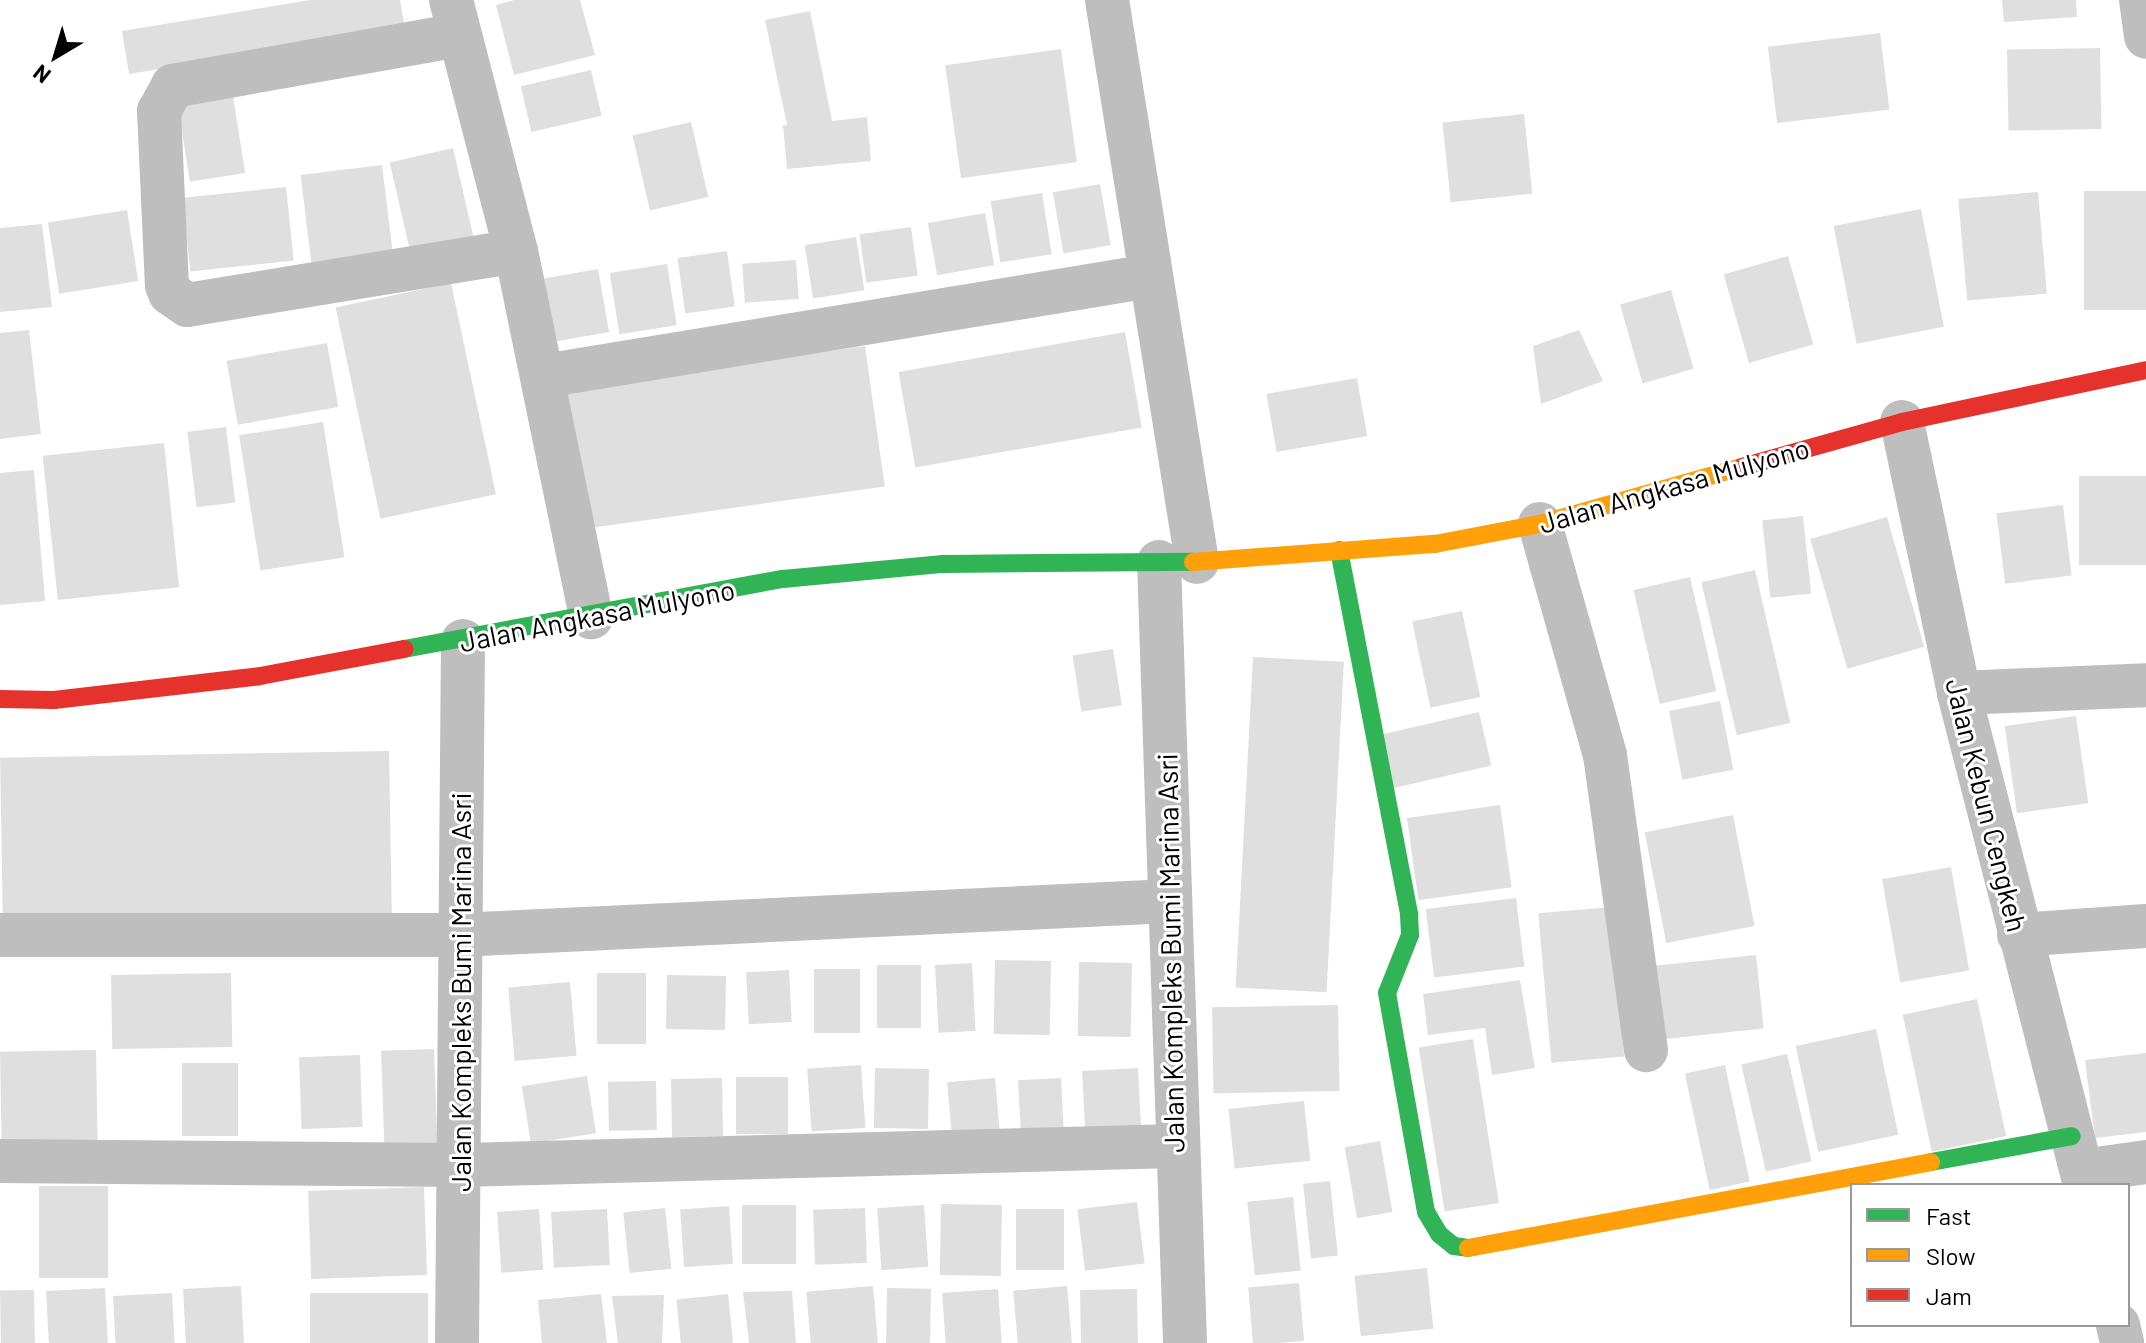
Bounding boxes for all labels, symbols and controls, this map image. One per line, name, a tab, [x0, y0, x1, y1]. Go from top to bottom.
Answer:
north arrow	[16, 16, 96, 96]
text: N	[27, 60, 55, 90]
street label: Jalan Angkasa Mulyono	[1535, 430, 1813, 540]
street label: Jalan Angkasa Mulyono	[456, 572, 738, 658]
street label: Jalan Kebun Cengkeh	[1939, 675, 2035, 935]
street label: Jalan Kompleks Bumi Marina Asri	[1150, 753, 1190, 1153]
street label: Jalan Kompleks Bumi Marina Asri	[443, 792, 477, 1192]
legend	[1850, 1183, 2130, 1327]
text: Fast	[1926, 1201, 1971, 1230]
text: Slow	[1926, 1241, 1975, 1270]
text: Jam	[1926, 1281, 1972, 1310]

